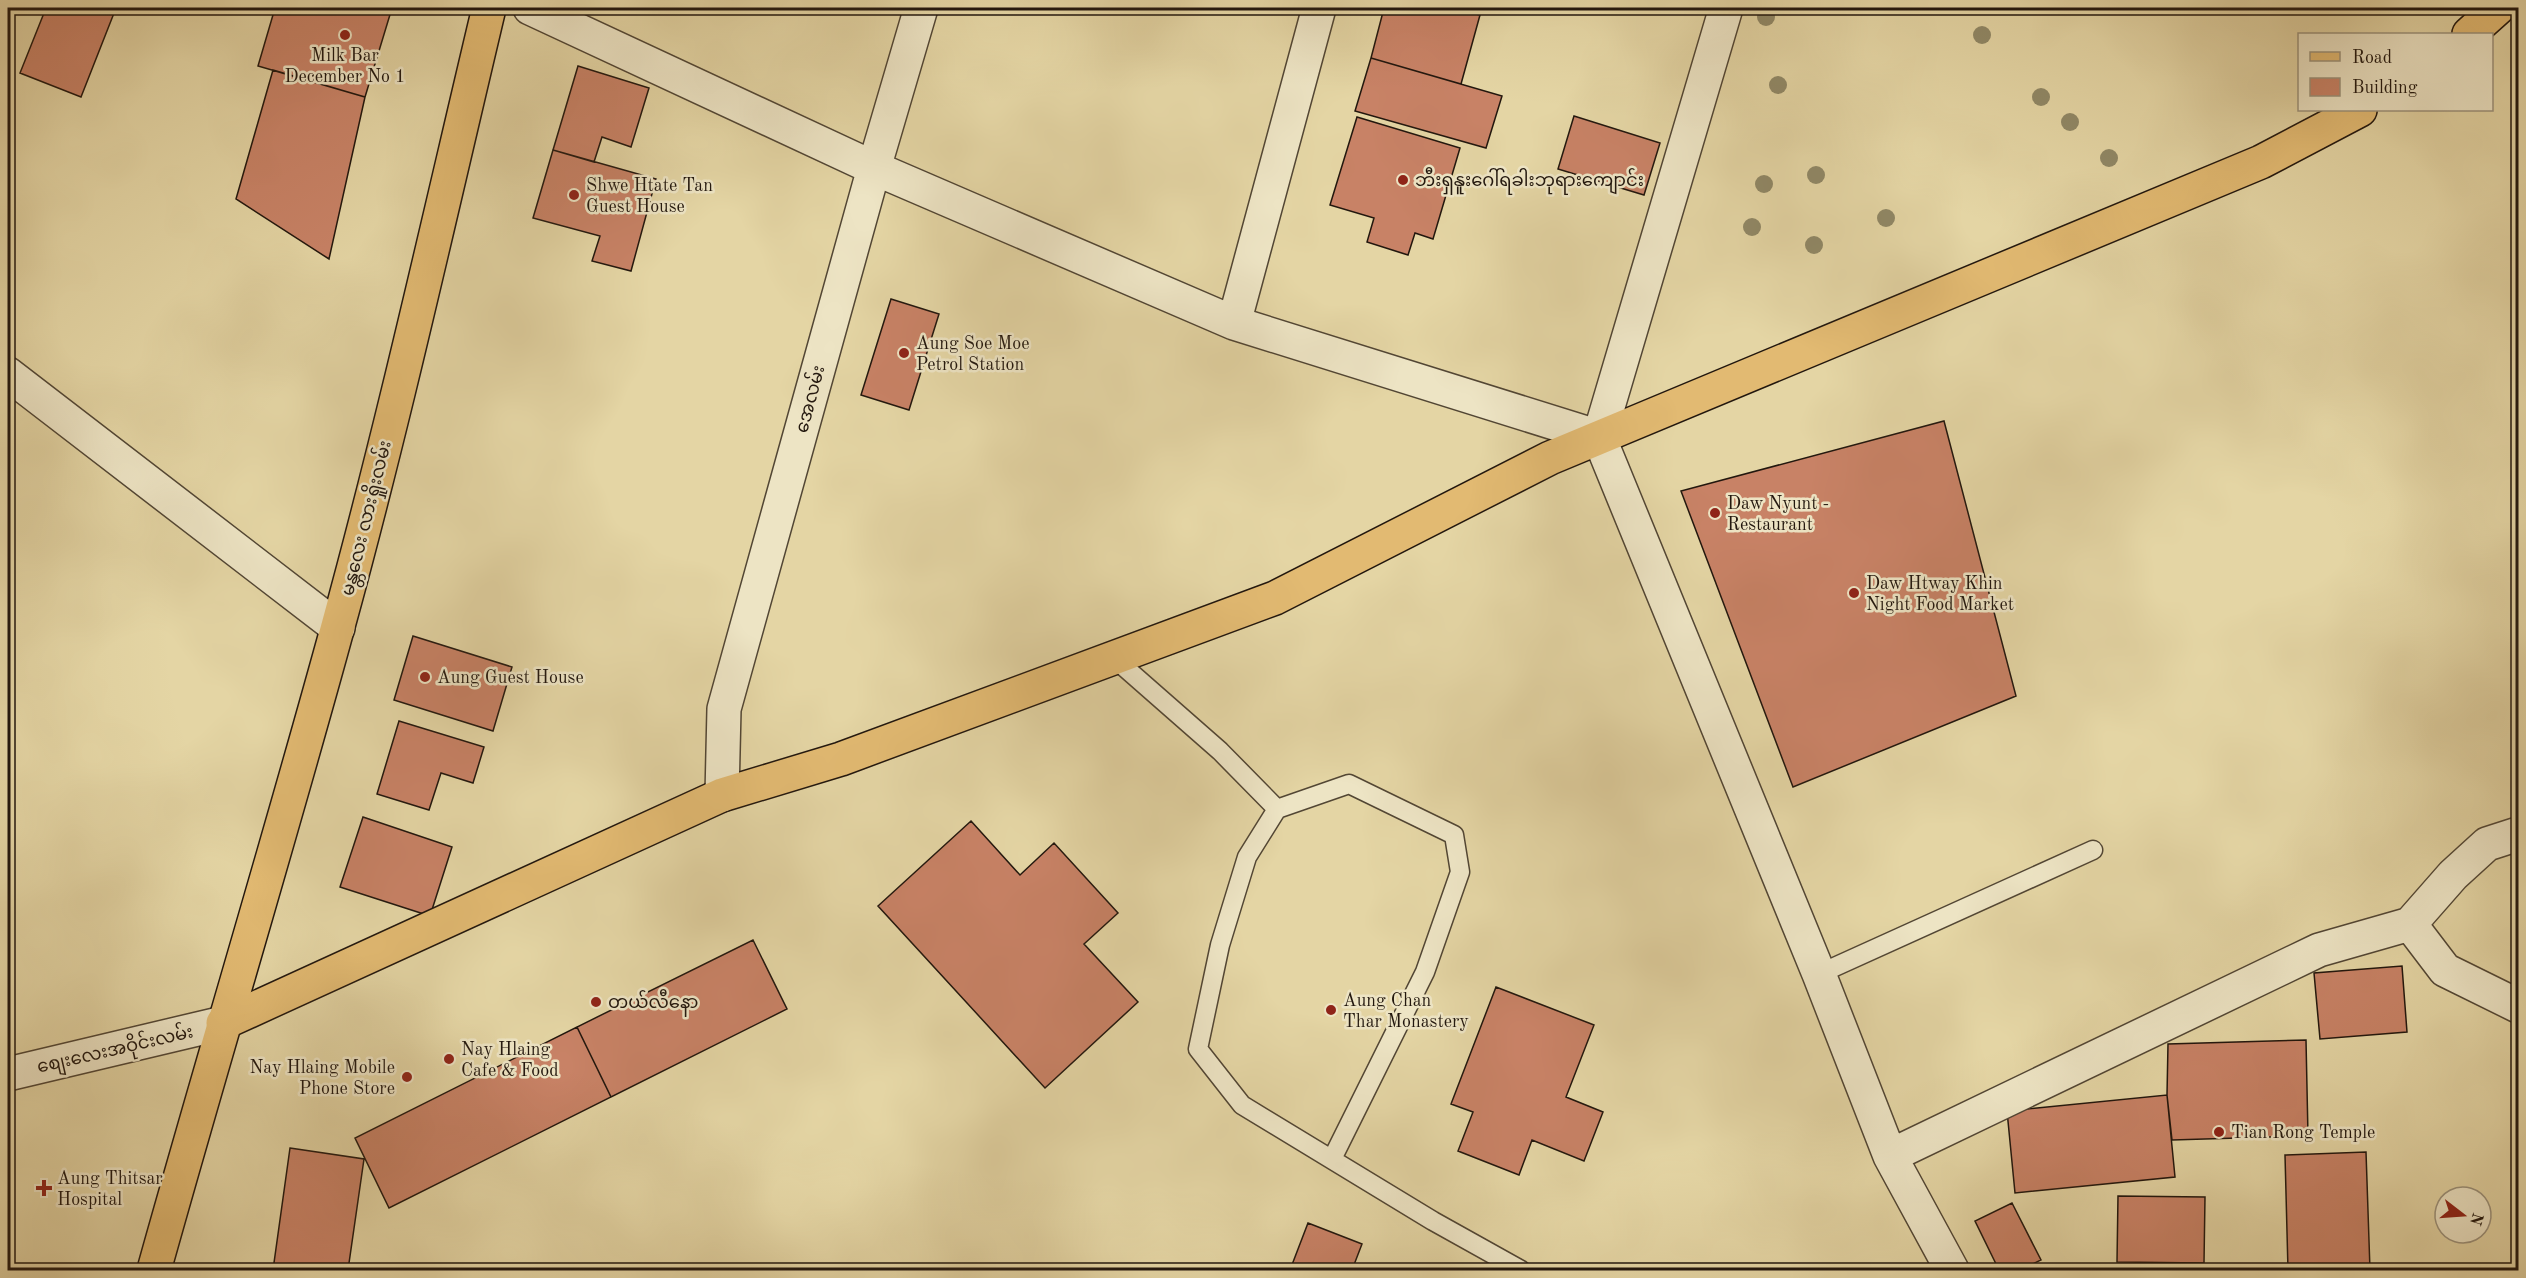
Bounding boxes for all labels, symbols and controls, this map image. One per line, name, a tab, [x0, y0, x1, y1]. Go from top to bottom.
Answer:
marker: Milk Bar December No 1	[338, 28, 352, 42]
legend	[2298, 33, 2493, 111]
place label: Milk Bar December No 1	[285, 47, 405, 86]
text: Road	[2352, 49, 2392, 67]
text: Building	[2352, 79, 2418, 97]
place label: ဘီးရှနူးဂေါ်ရခါးဘုရားကျောင်း	[1415, 166, 1644, 195]
marker: ဘီးရှနူးဂေါ်ရခါးဘုရားကျောင်း	[1396, 173, 1410, 187]
place label: Shwe Htate Tan Guest House	[586, 177, 713, 216]
marker: Shwe Htate Tan Guest House	[567, 188, 581, 202]
place label: Aung Soe Moe Petrol Station	[916, 335, 1030, 374]
marker: Aung Soe Moe Petrol Station	[897, 346, 911, 360]
street label: အေလမ်း	[789, 362, 829, 435]
street label: မန္တလေး လားရှိုးလမ်း	[333, 437, 400, 599]
place label: Daw Nyunt - Restaurant	[1727, 495, 1829, 534]
marker: Daw Nyunt - Restaurant	[1708, 506, 1722, 520]
place label: Daw Htway Khin Night Food Market	[1866, 575, 2014, 614]
marker: Daw Htway Khin Night Food Market	[1847, 586, 1861, 600]
place label: Aung Guest House	[437, 669, 584, 687]
marker: Aung Guest House	[418, 670, 432, 684]
place label: တယ်လီနော	[608, 988, 698, 1017]
place label: Aung Chan Thar Monastery	[1343, 992, 1469, 1031]
marker: တယ်လီနော	[589, 995, 603, 1009]
marker: Aung Chan Thar Monastery	[1324, 1003, 1338, 1017]
street label: စျေးလေးအဝိုင်းလမ်း	[34, 1017, 196, 1082]
place label: Nay Hlaing Cafe & Food	[461, 1041, 559, 1080]
marker: Nay Hlaing Cafe & Food	[442, 1052, 456, 1066]
place label: Nay Hlaing Mobile Phone Store	[249, 1059, 395, 1098]
marker: Nay Hlaing Mobile Phone Store	[400, 1070, 414, 1084]
place label: Tian Rong Temple	[2231, 1124, 2375, 1142]
marker: Tian Rong Temple	[2212, 1125, 2226, 1139]
place label: Aung Thitsar Hospital	[57, 1170, 163, 1209]
marker: Aung Thitsar Hospital	[35, 1179, 53, 1197]
north arrow	[2433, 1185, 2493, 1245]
text: N	[2466, 1211, 2485, 1228]

